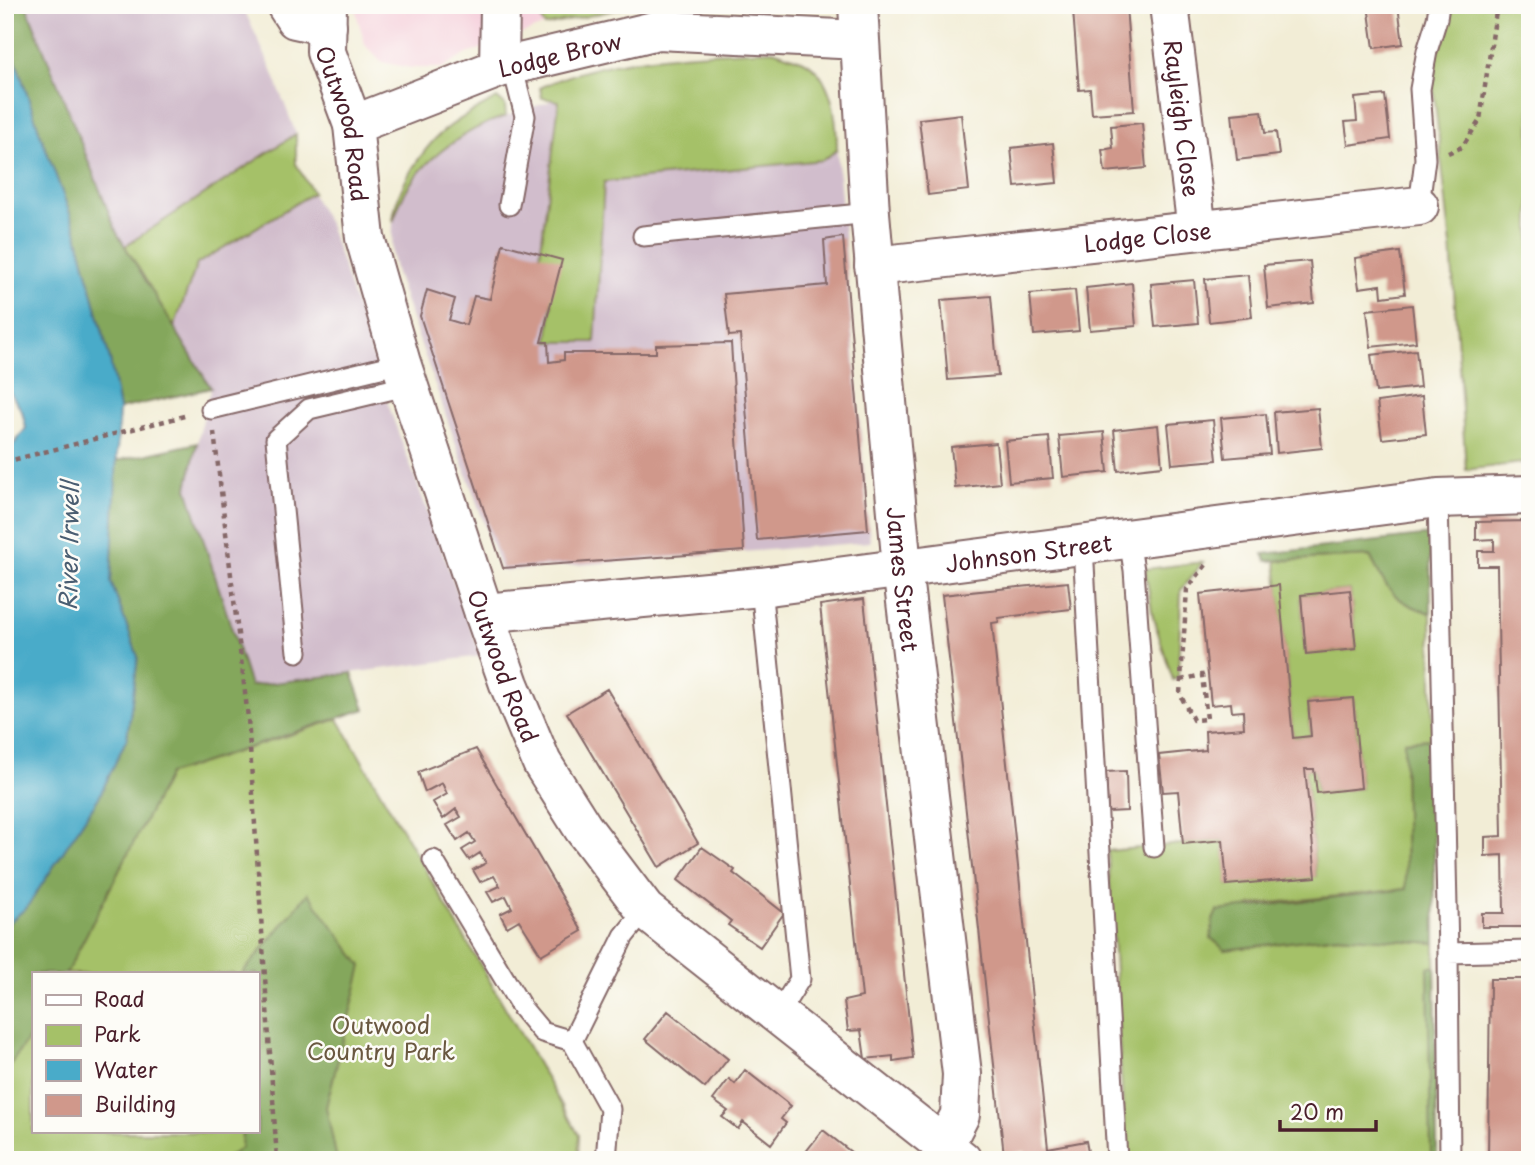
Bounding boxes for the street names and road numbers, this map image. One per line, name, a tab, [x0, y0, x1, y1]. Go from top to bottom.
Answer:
street label: Lodge Brow	[494, 22, 625, 85]
street label: Rayleigh Close	[1156, 37, 1210, 199]
street label: Outwood Road	[307, 40, 378, 203]
street label: Lodge Close	[1082, 211, 1213, 260]
street label: James Street	[879, 505, 929, 653]
street label: Johnson Street	[943, 524, 1114, 580]
street label: Outwood Road	[460, 584, 549, 747]

